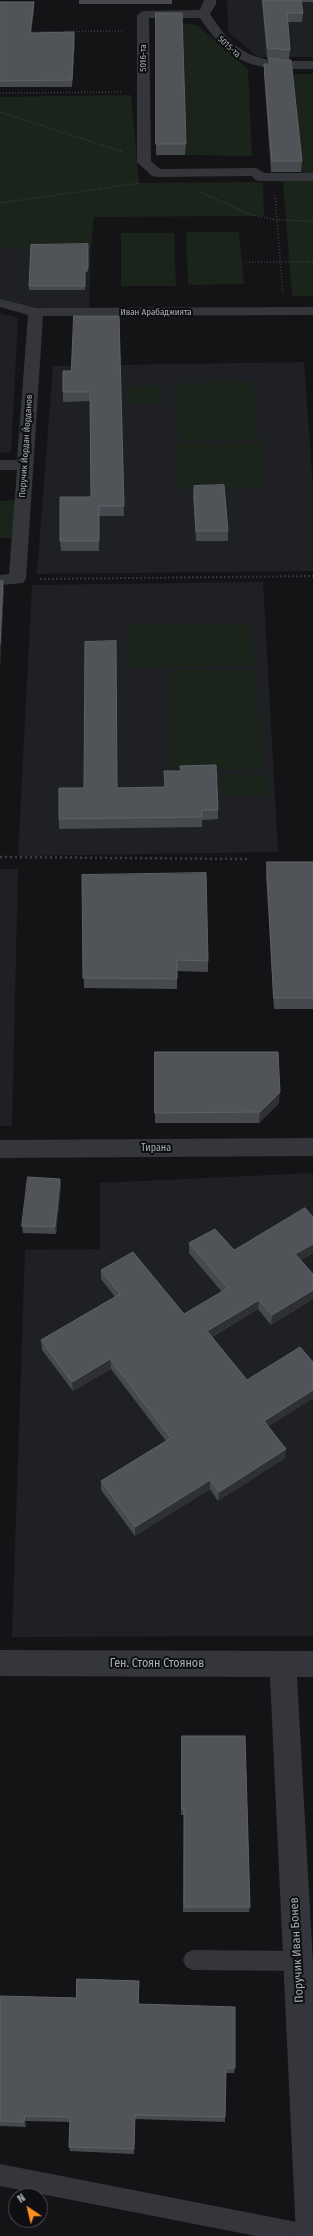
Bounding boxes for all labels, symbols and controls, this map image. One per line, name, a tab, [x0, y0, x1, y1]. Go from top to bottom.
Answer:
street label: 5015-та	[215, 34, 243, 60]
street label: 5016-та	[138, 44, 148, 72]
street label: Иван Арабаджията	[120, 307, 192, 317]
street label: Поручик Йордан Йорданов	[17, 394, 35, 498]
street label: Тирана	[141, 1142, 171, 1154]
street label: Ген. Стоян Стоянов	[110, 1657, 204, 1671]
street label: Поручик Иван Бонев	[287, 1897, 307, 2003]
north arrow	[8, 2188, 48, 2228]
text: N	[15, 2191, 28, 2206]

